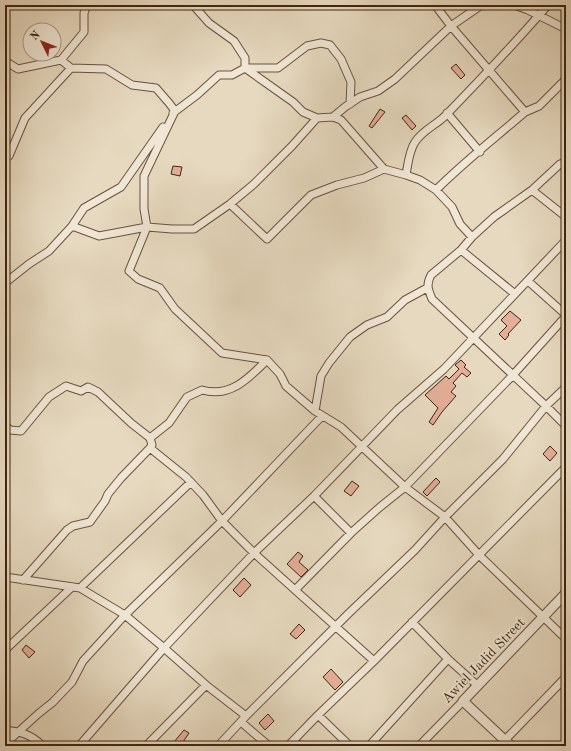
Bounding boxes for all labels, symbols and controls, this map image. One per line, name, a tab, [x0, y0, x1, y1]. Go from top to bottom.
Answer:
north arrow	[22, 22, 62, 62]
text: N	[29, 29, 43, 43]
street label: Awiel Jadid Street	[440, 615, 528, 706]

